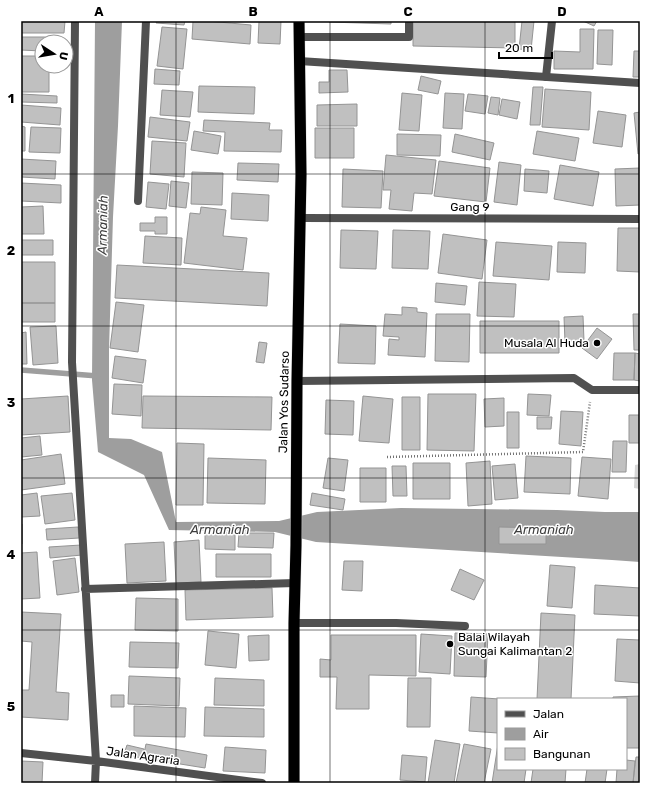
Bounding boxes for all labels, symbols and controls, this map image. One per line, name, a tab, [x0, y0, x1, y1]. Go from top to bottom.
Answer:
text: A	[94, 4, 104, 19]
text: B	[248, 4, 258, 19]
text: C	[403, 4, 413, 19]
text: D	[557, 4, 567, 19]
north arrow	[34, 34, 74, 74]
scale bar	[499, 34, 552, 60]
text: 20 m	[505, 41, 533, 55]
text: U	[56, 51, 70, 61]
text: 1	[8, 91, 14, 106]
water label: Armaniah	[94, 195, 111, 256]
street label: Gang 9	[450, 200, 490, 214]
text: 2	[7, 243, 15, 258]
place label: Musala Al Huda	[504, 336, 589, 350]
marker: Musala Al Huda	[592, 338, 602, 348]
street label: Jalan Yos Sudarso	[276, 351, 292, 453]
text: 3	[7, 395, 16, 410]
water label: Armaniah	[189, 522, 250, 537]
water label: Armaniah	[513, 522, 574, 537]
text: 4	[7, 547, 16, 562]
place label: Balai Wilayah Sungai Kalimantan 2	[458, 630, 572, 658]
marker: Balai Wilayah Sungai Kalimantan 2	[445, 639, 455, 649]
legend	[497, 698, 627, 770]
text: 5	[7, 699, 15, 714]
text: Jalan	[533, 707, 564, 721]
text: Air	[533, 727, 549, 741]
street label: Jalan Agraria	[105, 744, 181, 768]
text: Bangunan	[533, 747, 590, 761]

